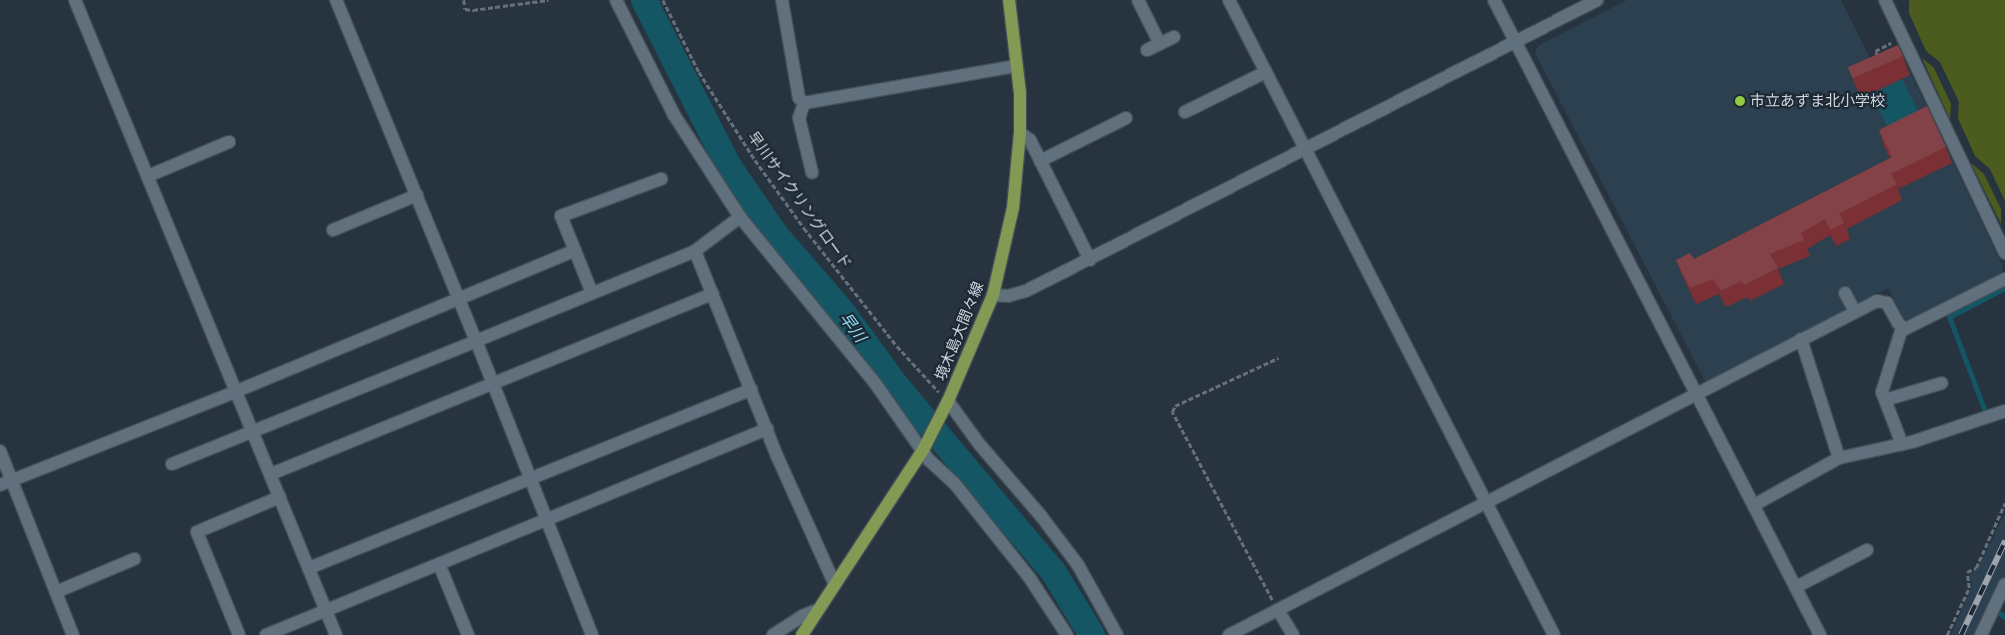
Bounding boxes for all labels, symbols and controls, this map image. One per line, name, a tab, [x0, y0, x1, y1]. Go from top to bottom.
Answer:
place label: 市立あずま北小学校	[1750, 92, 1885, 110]
marker: 市立あずま北小学校	[1734, 95, 1746, 107]
street label: 早川サイクリングロード	[744, 128, 856, 272]
street label: 境木島大間々線	[931, 279, 987, 383]
water label: 早川	[836, 308, 870, 346]

